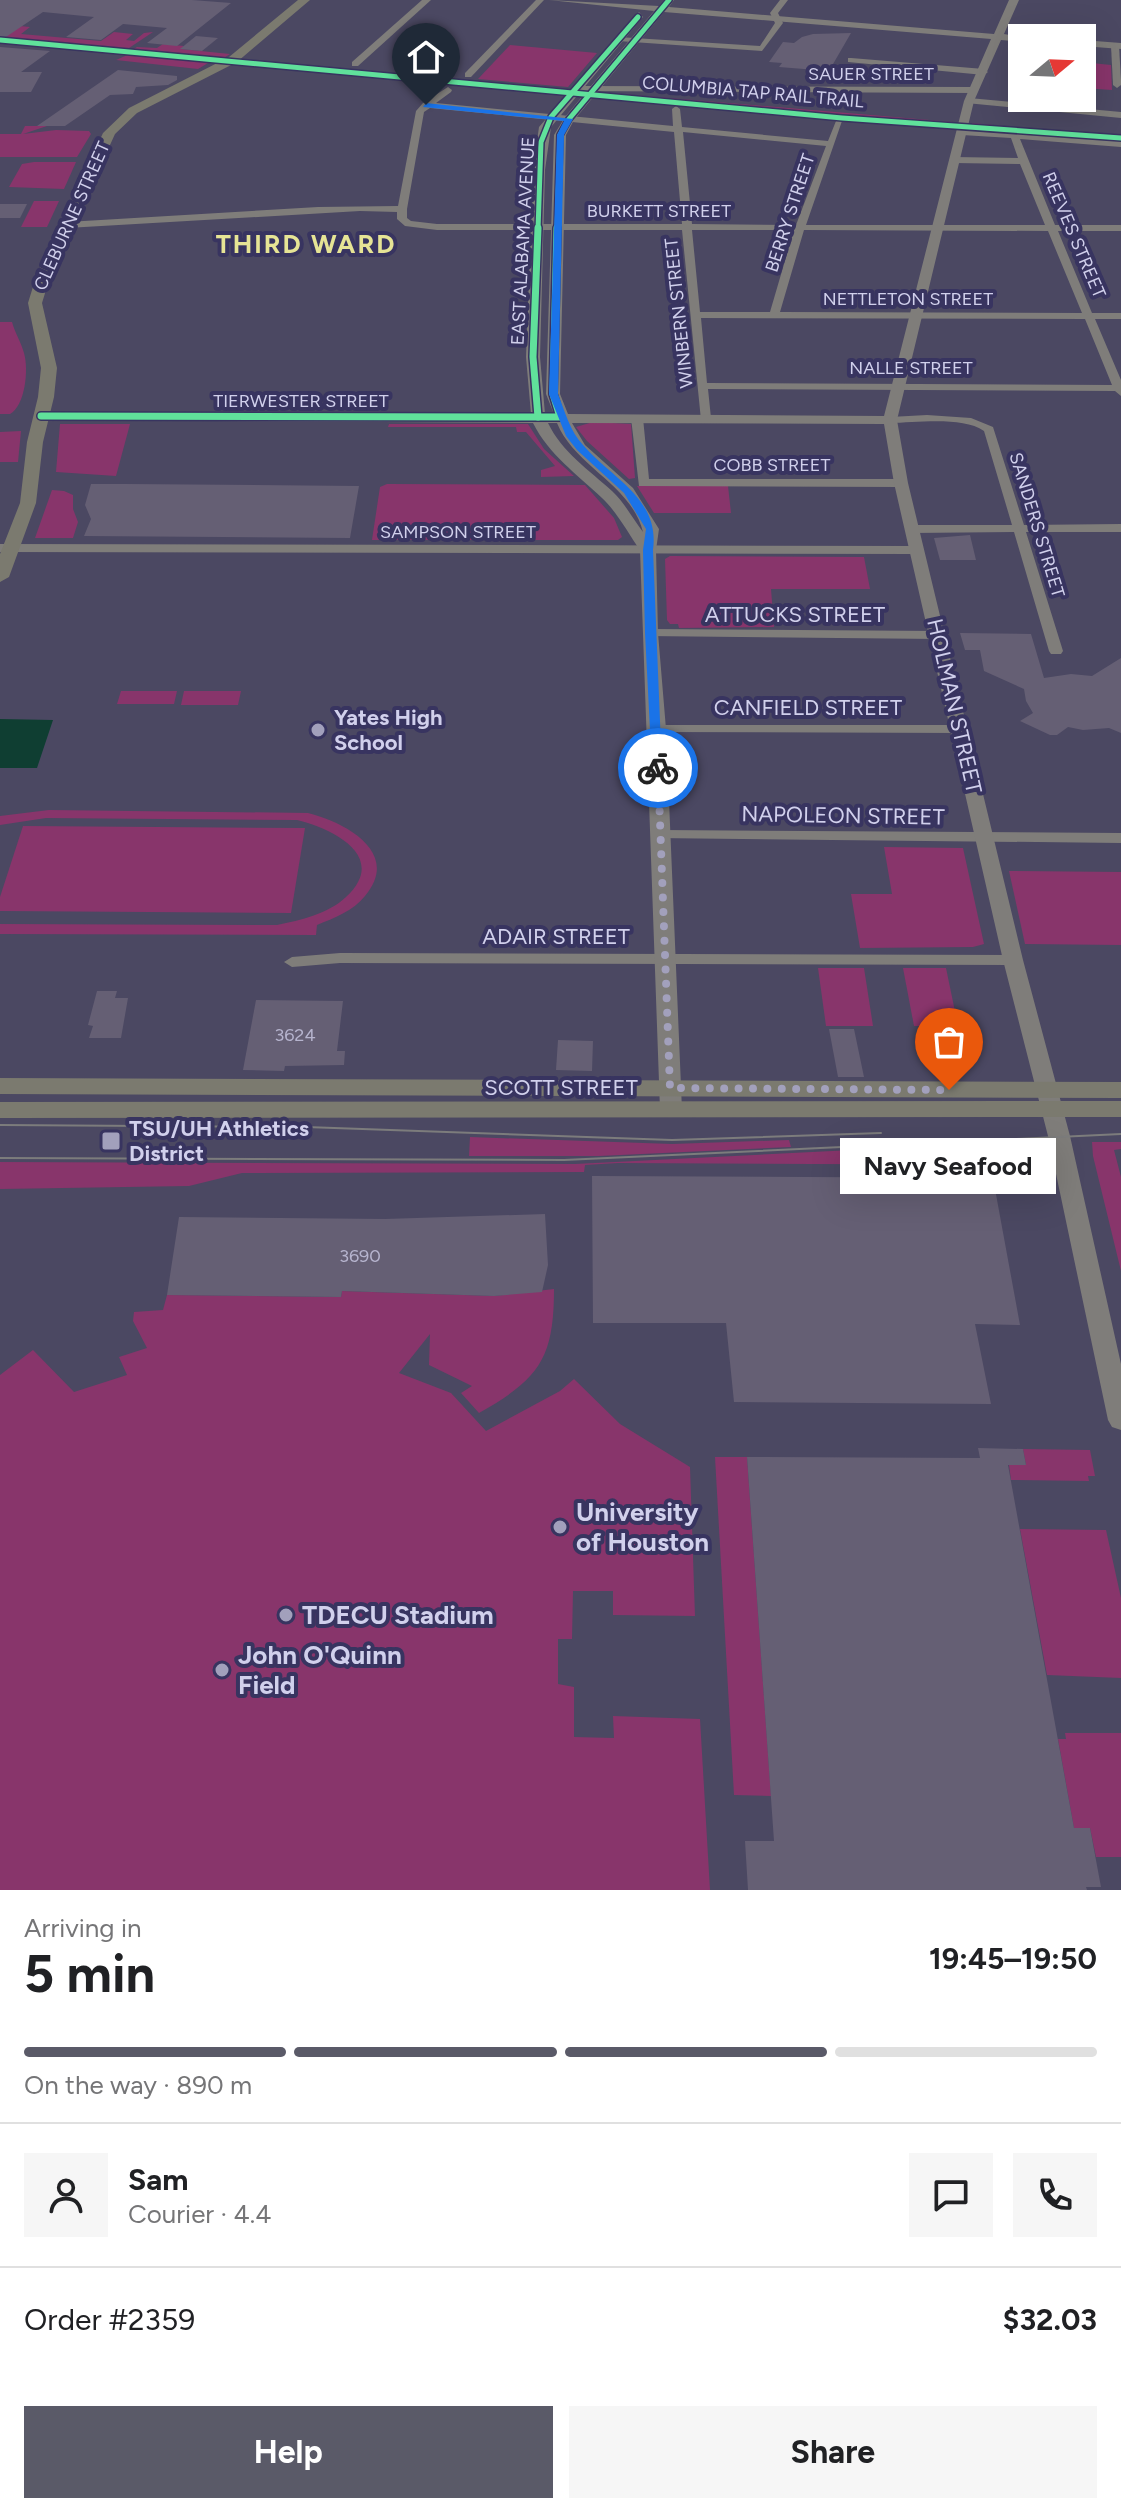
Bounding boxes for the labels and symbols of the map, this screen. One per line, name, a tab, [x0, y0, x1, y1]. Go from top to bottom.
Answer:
pin	[392, 23, 460, 105]
north arrow	[1008, 24, 1096, 112]
street label: SAUER STREET	[808, 63, 934, 85]
street label: COLUMBIA TAP RAIL TRAIL	[641, 71, 865, 113]
street label: EAST ALABAMA AVENUE	[507, 136, 539, 346]
street label: CLEBURNE STREET	[29, 138, 115, 294]
street label: BERRY STREET	[761, 151, 819, 275]
street label: REEVES STREET	[1038, 169, 1110, 301]
street label: BURKETT STREET	[587, 200, 731, 222]
district label: THIRD WARD	[216, 228, 396, 260]
street label: WINBERN STREET	[660, 237, 698, 389]
street label: NETTLETON STREET	[823, 288, 993, 310]
street label: NALLE STREET	[849, 357, 973, 379]
street label: TIERWESTER STREET	[213, 390, 389, 412]
street label: SANDERS STREET	[1004, 450, 1070, 600]
street label: COBB STREET	[714, 454, 831, 476]
street label: SAMPSON STREET	[380, 521, 536, 543]
street label: ATTUCKS STREET	[705, 601, 885, 628]
street label: HOLMAN STREET	[921, 616, 988, 796]
street label: CANFIELD STREET	[714, 694, 902, 721]
place label: Yates High School	[334, 704, 442, 756]
marker: Yates High School	[309, 721, 327, 739]
courier	[618, 728, 698, 808]
street label: NAPOLEON STREET	[741, 800, 945, 831]
street label: ADAIR STREET	[482, 923, 630, 950]
pin	[915, 1008, 983, 1090]
house number: 3624	[274, 1024, 316, 1046]
street label: SCOTT STREET	[484, 1074, 638, 1101]
place label: TSU/UH Athletics District	[129, 1115, 309, 1167]
marker: TSU/UH Athletics District	[100, 1130, 122, 1152]
callout: Navy Seafood	[841, 1138, 1057, 1194]
house number: 3690	[339, 1245, 381, 1267]
place label: University of Houston	[576, 1496, 709, 1558]
marker: University of Houston	[551, 1518, 569, 1536]
place label: TDECU Stadium	[302, 1599, 494, 1631]
marker: TDECU Stadium	[277, 1606, 295, 1624]
place label: John O'Quinn Field	[238, 1639, 402, 1701]
marker: John O'Quinn Field	[213, 1661, 231, 1679]

